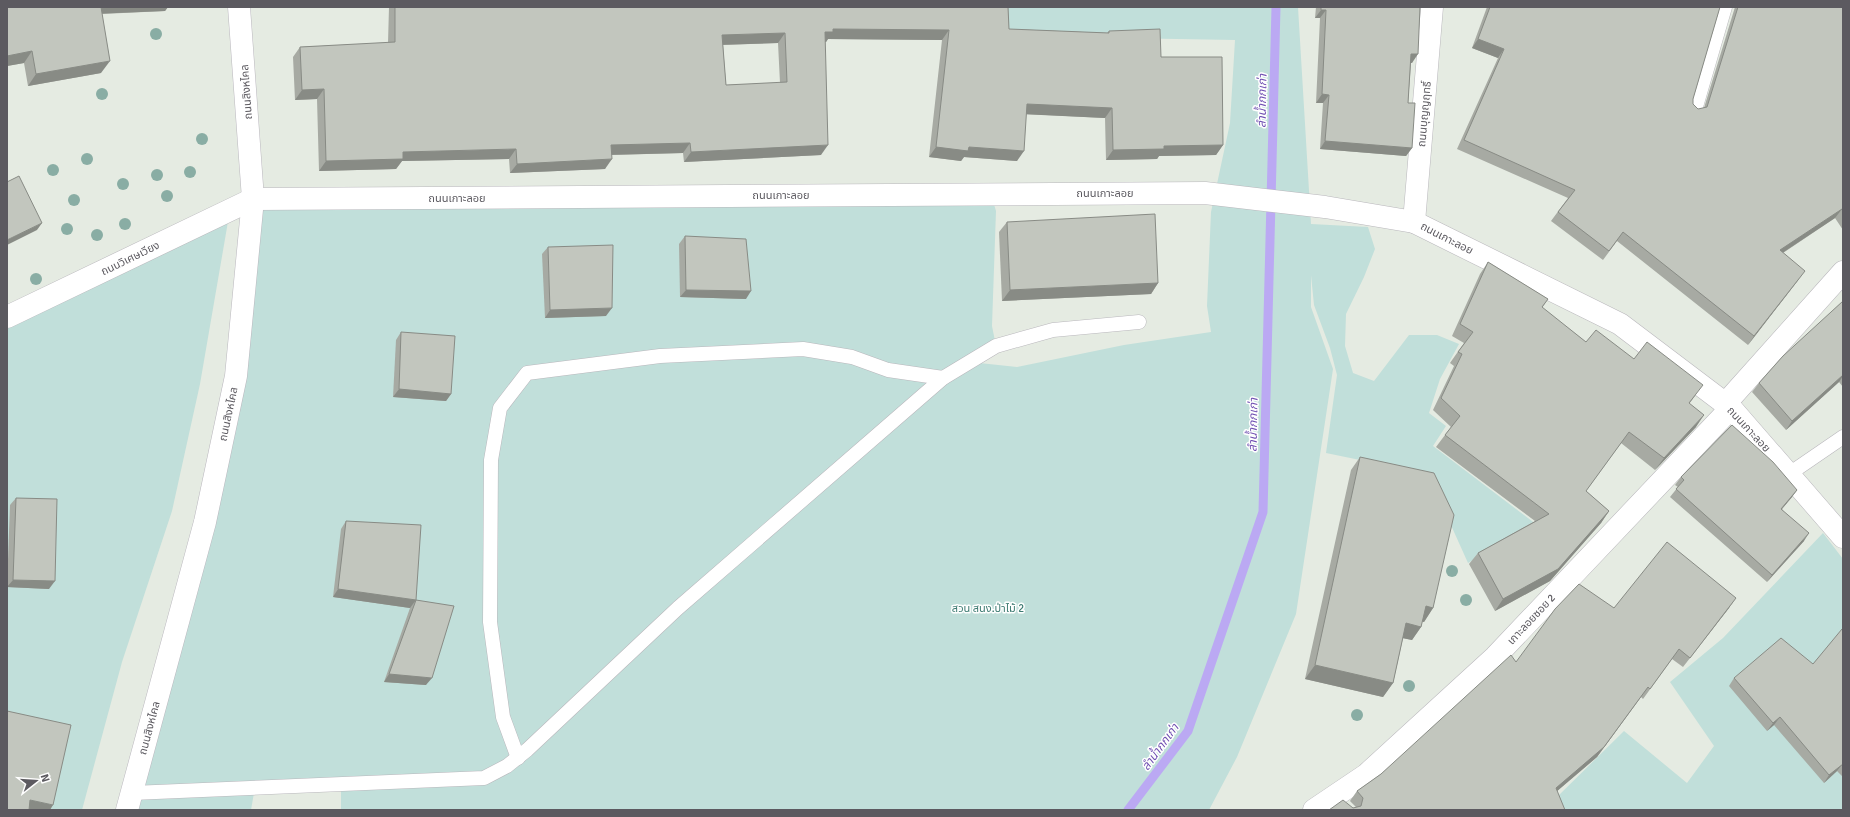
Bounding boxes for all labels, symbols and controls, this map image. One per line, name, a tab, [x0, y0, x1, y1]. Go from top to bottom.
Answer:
street label: ถนนสิงหไคล	[238, 64, 255, 120]
water label: ลำน้ำกกเก่า	[1253, 73, 1270, 128]
street label: ถนนบุญญฤทธิ์	[1415, 80, 1434, 148]
street label: ถนนเกาะลอย	[1076, 187, 1134, 200]
street label: ถนนเกาะลอย	[752, 189, 810, 202]
street label: ถนนเกาะลอย	[428, 192, 486, 205]
street label: ถนนเกาะลอย	[1418, 220, 1475, 257]
street label: ถนนวิเศษเวียง	[99, 239, 162, 278]
street label: ถนนสิงหไคล	[216, 386, 241, 442]
water label: ลำน้ำกกเก่า	[1244, 397, 1261, 452]
street label: ถนนเกาะลอย	[1724, 404, 1773, 455]
street label: เกาะลอยซอย 2	[1505, 591, 1558, 647]
park label: สวน สนง.ป่าไม้ 2	[952, 602, 1024, 615]
street label: ถนนสิงหไคล	[136, 700, 163, 756]
water label: ลำน้ำกกเก่า	[1137, 719, 1183, 774]
north arrow	[16, 761, 56, 801]
text: N	[38, 773, 52, 784]

